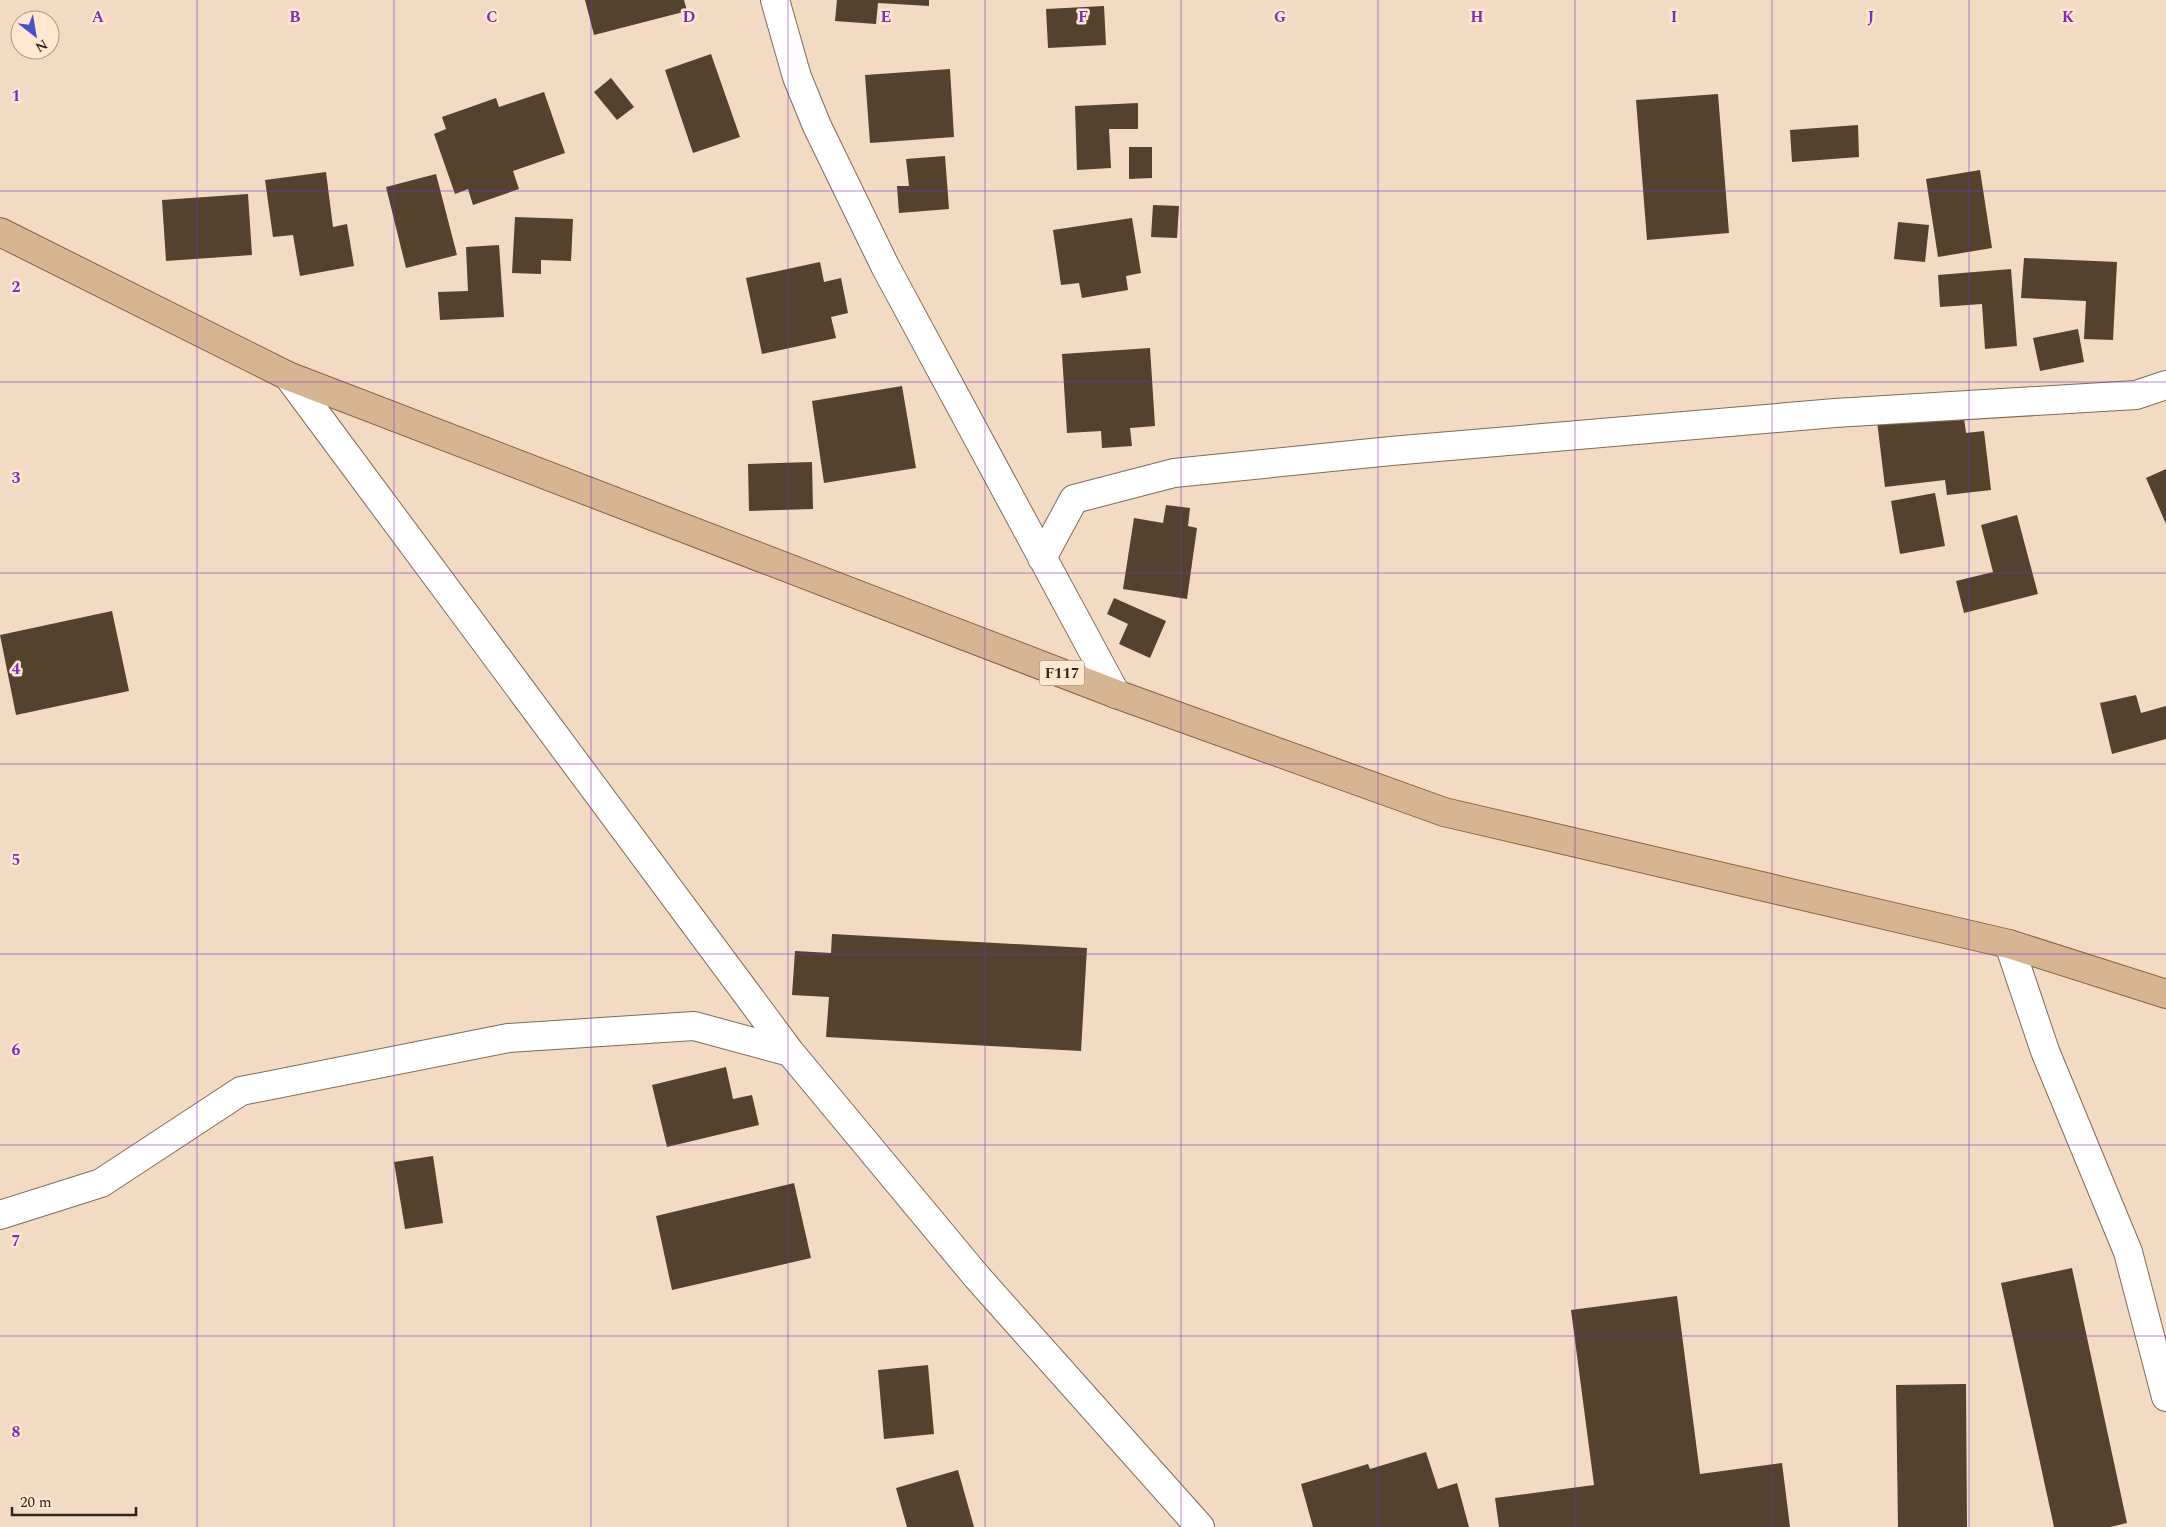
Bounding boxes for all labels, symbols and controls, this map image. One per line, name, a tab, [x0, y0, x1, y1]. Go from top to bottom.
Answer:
text: A	[92, 5, 105, 29]
text: B	[289, 5, 301, 29]
text: C	[486, 5, 498, 29]
text: D	[683, 5, 696, 29]
text: E	[881, 5, 891, 29]
text: F	[1078, 5, 1088, 29]
text: G	[1274, 5, 1286, 29]
text: H	[1470, 5, 1484, 29]
text: I	[1671, 5, 1677, 29]
text: J	[1868, 5, 1875, 29]
text: K	[2062, 5, 2075, 29]
north arrow	[10, 10, 60, 60]
text: N	[31, 34, 52, 58]
text: 1	[12, 84, 20, 108]
text: 2	[12, 275, 21, 299]
text: 3	[12, 466, 21, 490]
text: 4	[12, 657, 21, 681]
road number: F117	[1040, 660, 1084, 686]
text: 5	[12, 848, 20, 872]
text: 6	[12, 1038, 21, 1062]
text: 7	[12, 1229, 21, 1253]
text: 8	[12, 1420, 21, 1444]
scale bar	[12, 1484, 136, 1516]
text: 20 m	[20, 1491, 52, 1514]

